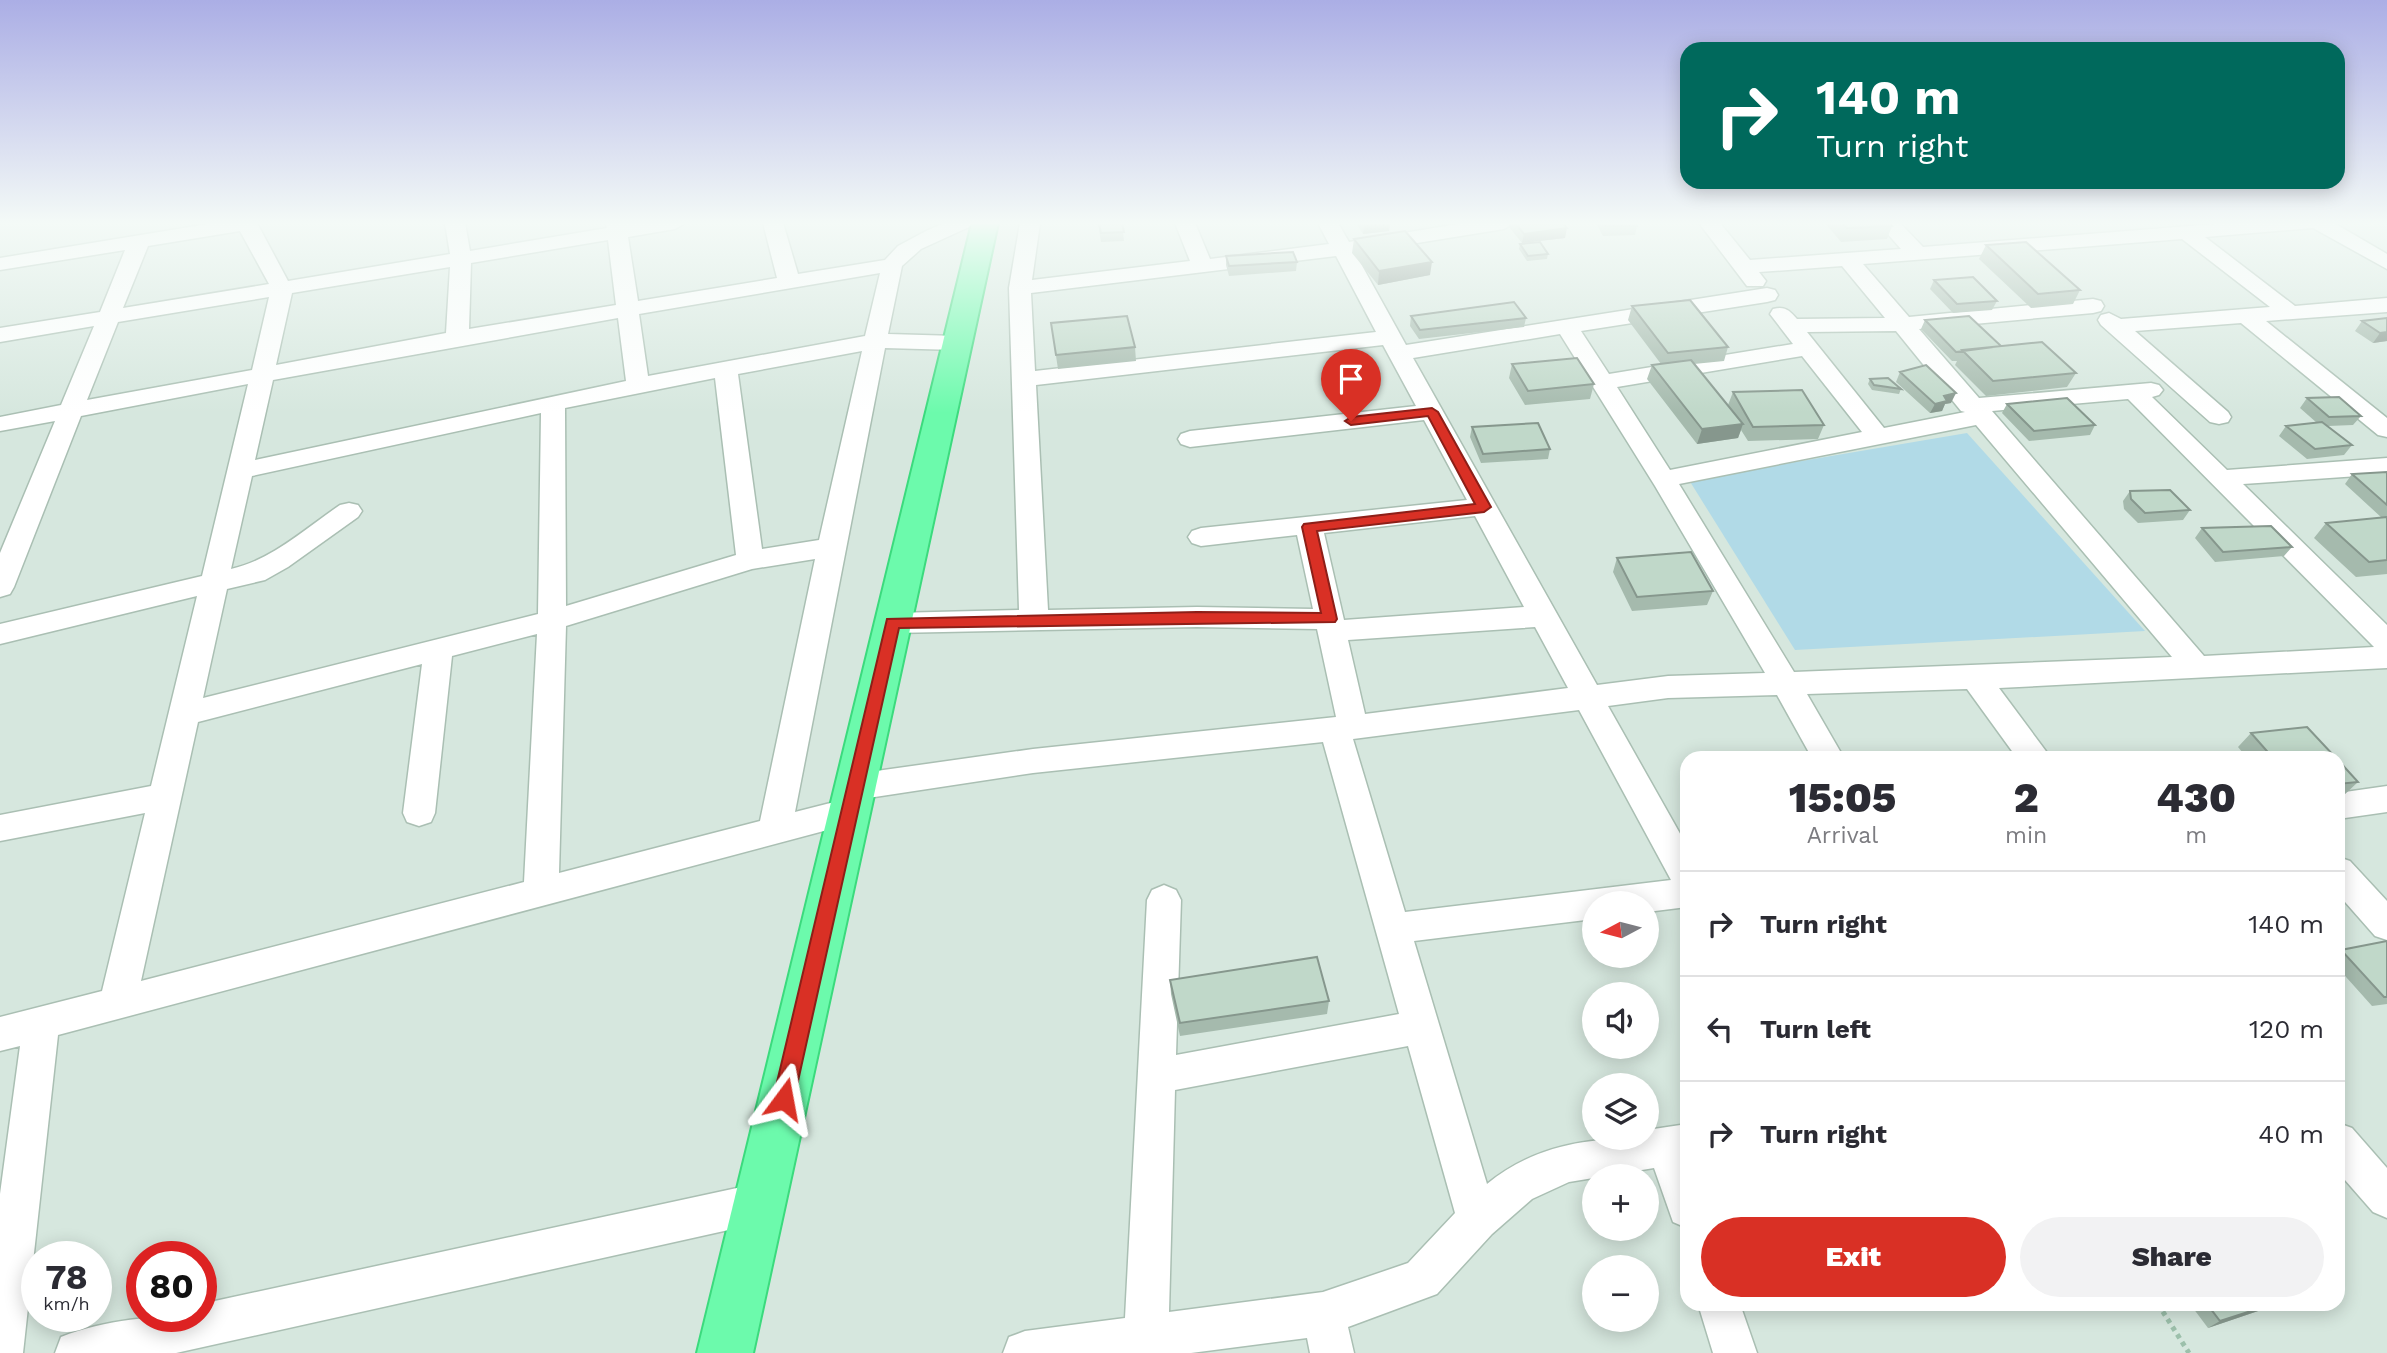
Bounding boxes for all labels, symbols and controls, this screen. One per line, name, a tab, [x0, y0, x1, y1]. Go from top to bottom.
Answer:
text: 140 m	[1816, 68, 1960, 126]
icon: right	[1701, 70, 1792, 161]
text: Turn right	[1816, 127, 1968, 165]
pin	[1321, 349, 1381, 421]
icon: arrive	[1332, 360, 1370, 398]
text: 15:05	[1789, 773, 1896, 822]
text: 2	[2014, 773, 2039, 822]
text: 430	[2156, 773, 2236, 822]
text: Arrival	[1807, 822, 1878, 849]
text: min	[2005, 822, 2047, 849]
text: m	[2185, 822, 2207, 849]
north arrow	[1582, 891, 1659, 968]
map controls	[1582, 891, 1659, 1332]
icon: right	[1701, 905, 1739, 943]
text: Turn right	[1760, 909, 1887, 939]
text: 140 m	[2248, 909, 2324, 939]
button: sound	[1582, 982, 1659, 1059]
icon: left	[1701, 1010, 1739, 1048]
text: Turn left	[1760, 1014, 1871, 1044]
text: 120 m	[2249, 1014, 2324, 1044]
position arrow	[747, 1062, 821, 1136]
button: layers	[1582, 1073, 1659, 1150]
icon: right	[1701, 1115, 1739, 1153]
text: Turn right	[1760, 1119, 1887, 1149]
text: 40 m	[2258, 1119, 2324, 1149]
button: +	[1582, 1164, 1659, 1241]
button: Exit	[1701, 1217, 2006, 1297]
button: Share	[2020, 1217, 2324, 1297]
speed limit sign: 80	[126, 1241, 217, 1332]
button: −	[1582, 1255, 1659, 1332]
text: 78	[45, 1256, 88, 1298]
text: km/h	[43, 1293, 90, 1314]

